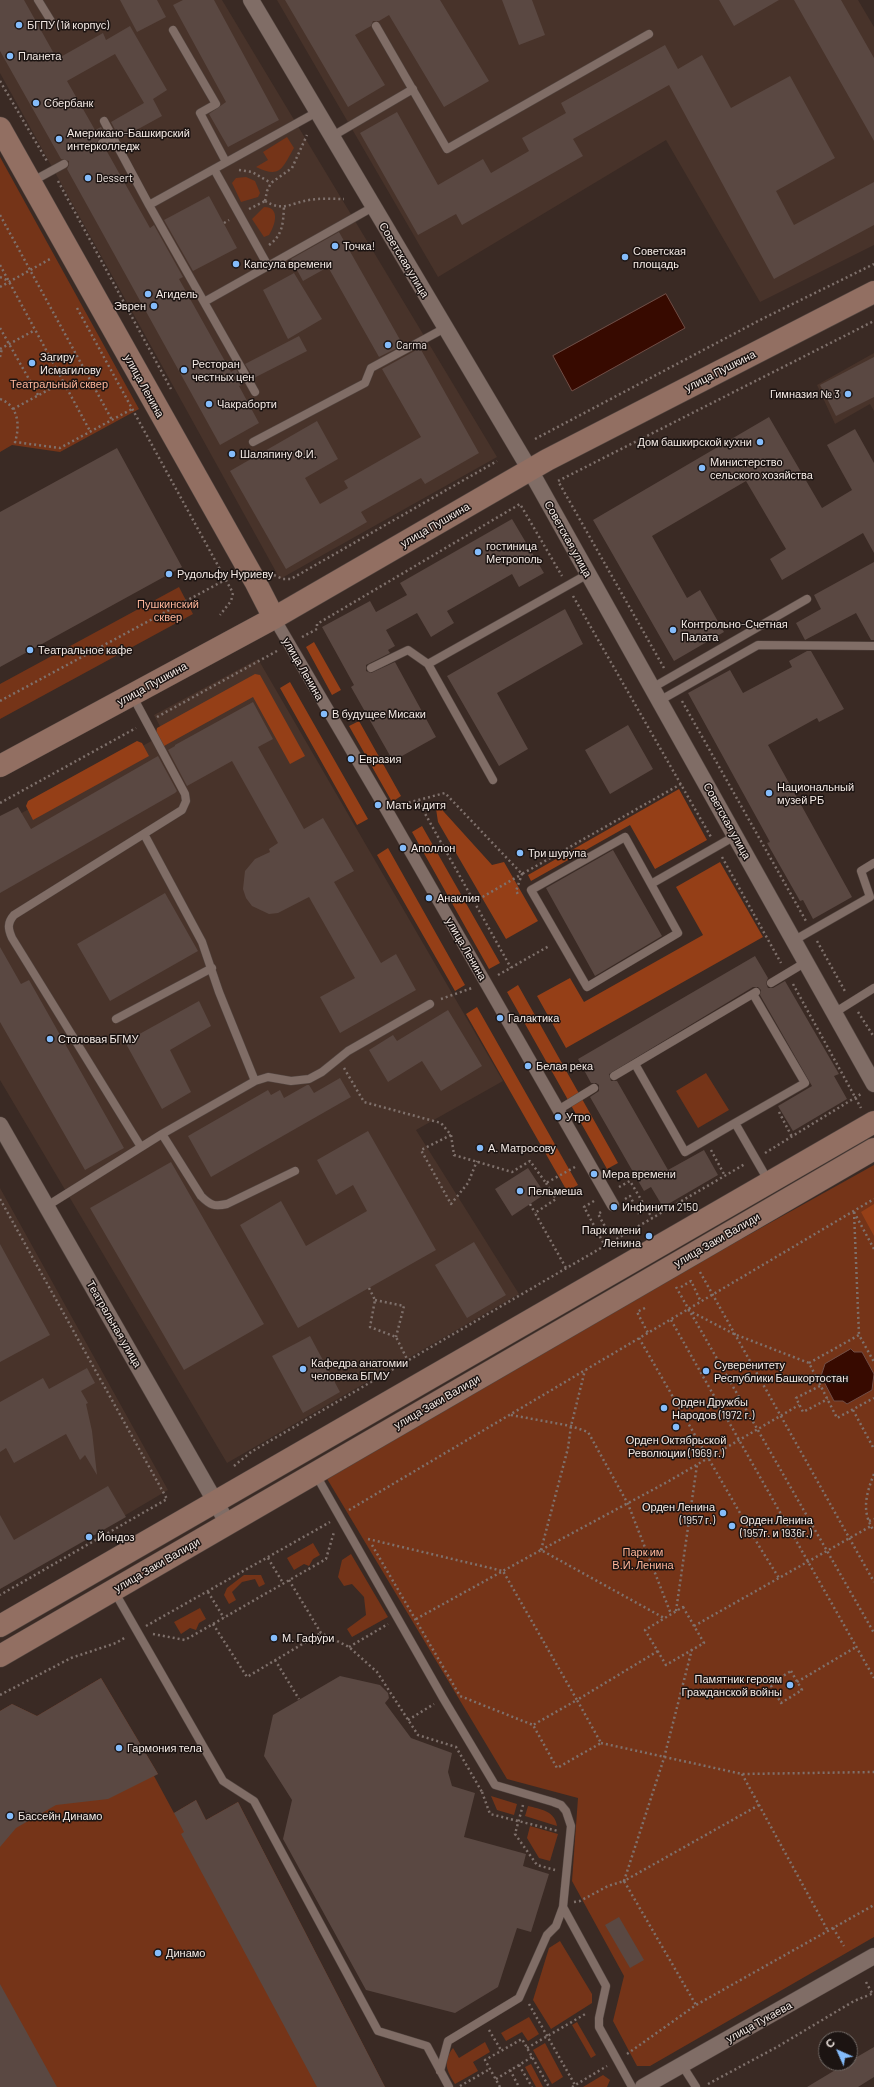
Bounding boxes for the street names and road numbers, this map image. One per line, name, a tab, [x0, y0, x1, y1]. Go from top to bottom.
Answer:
street label: Советская улица	[376, 220, 432, 300]
street label: улица Пушкина	[682, 347, 758, 395]
street label: улица Ленина	[121, 352, 167, 420]
street label: Советская улица	[541, 498, 595, 580]
street label: улица Пушкина	[398, 500, 472, 550]
street label: улица Ленина	[280, 635, 326, 703]
street label: улица Пушкина	[115, 659, 189, 709]
street label: Советская улица	[700, 780, 754, 862]
street label: улица Ленина	[443, 915, 489, 983]
street label: улица Заки Валиди	[672, 1210, 762, 1270]
street label: Театральная улица	[84, 1278, 144, 1370]
street label: улица Заки Валиди	[392, 1372, 482, 1432]
street label: улица Заки Валиди	[112, 1535, 202, 1595]
street label: улица Тукаева	[724, 1998, 794, 2046]

